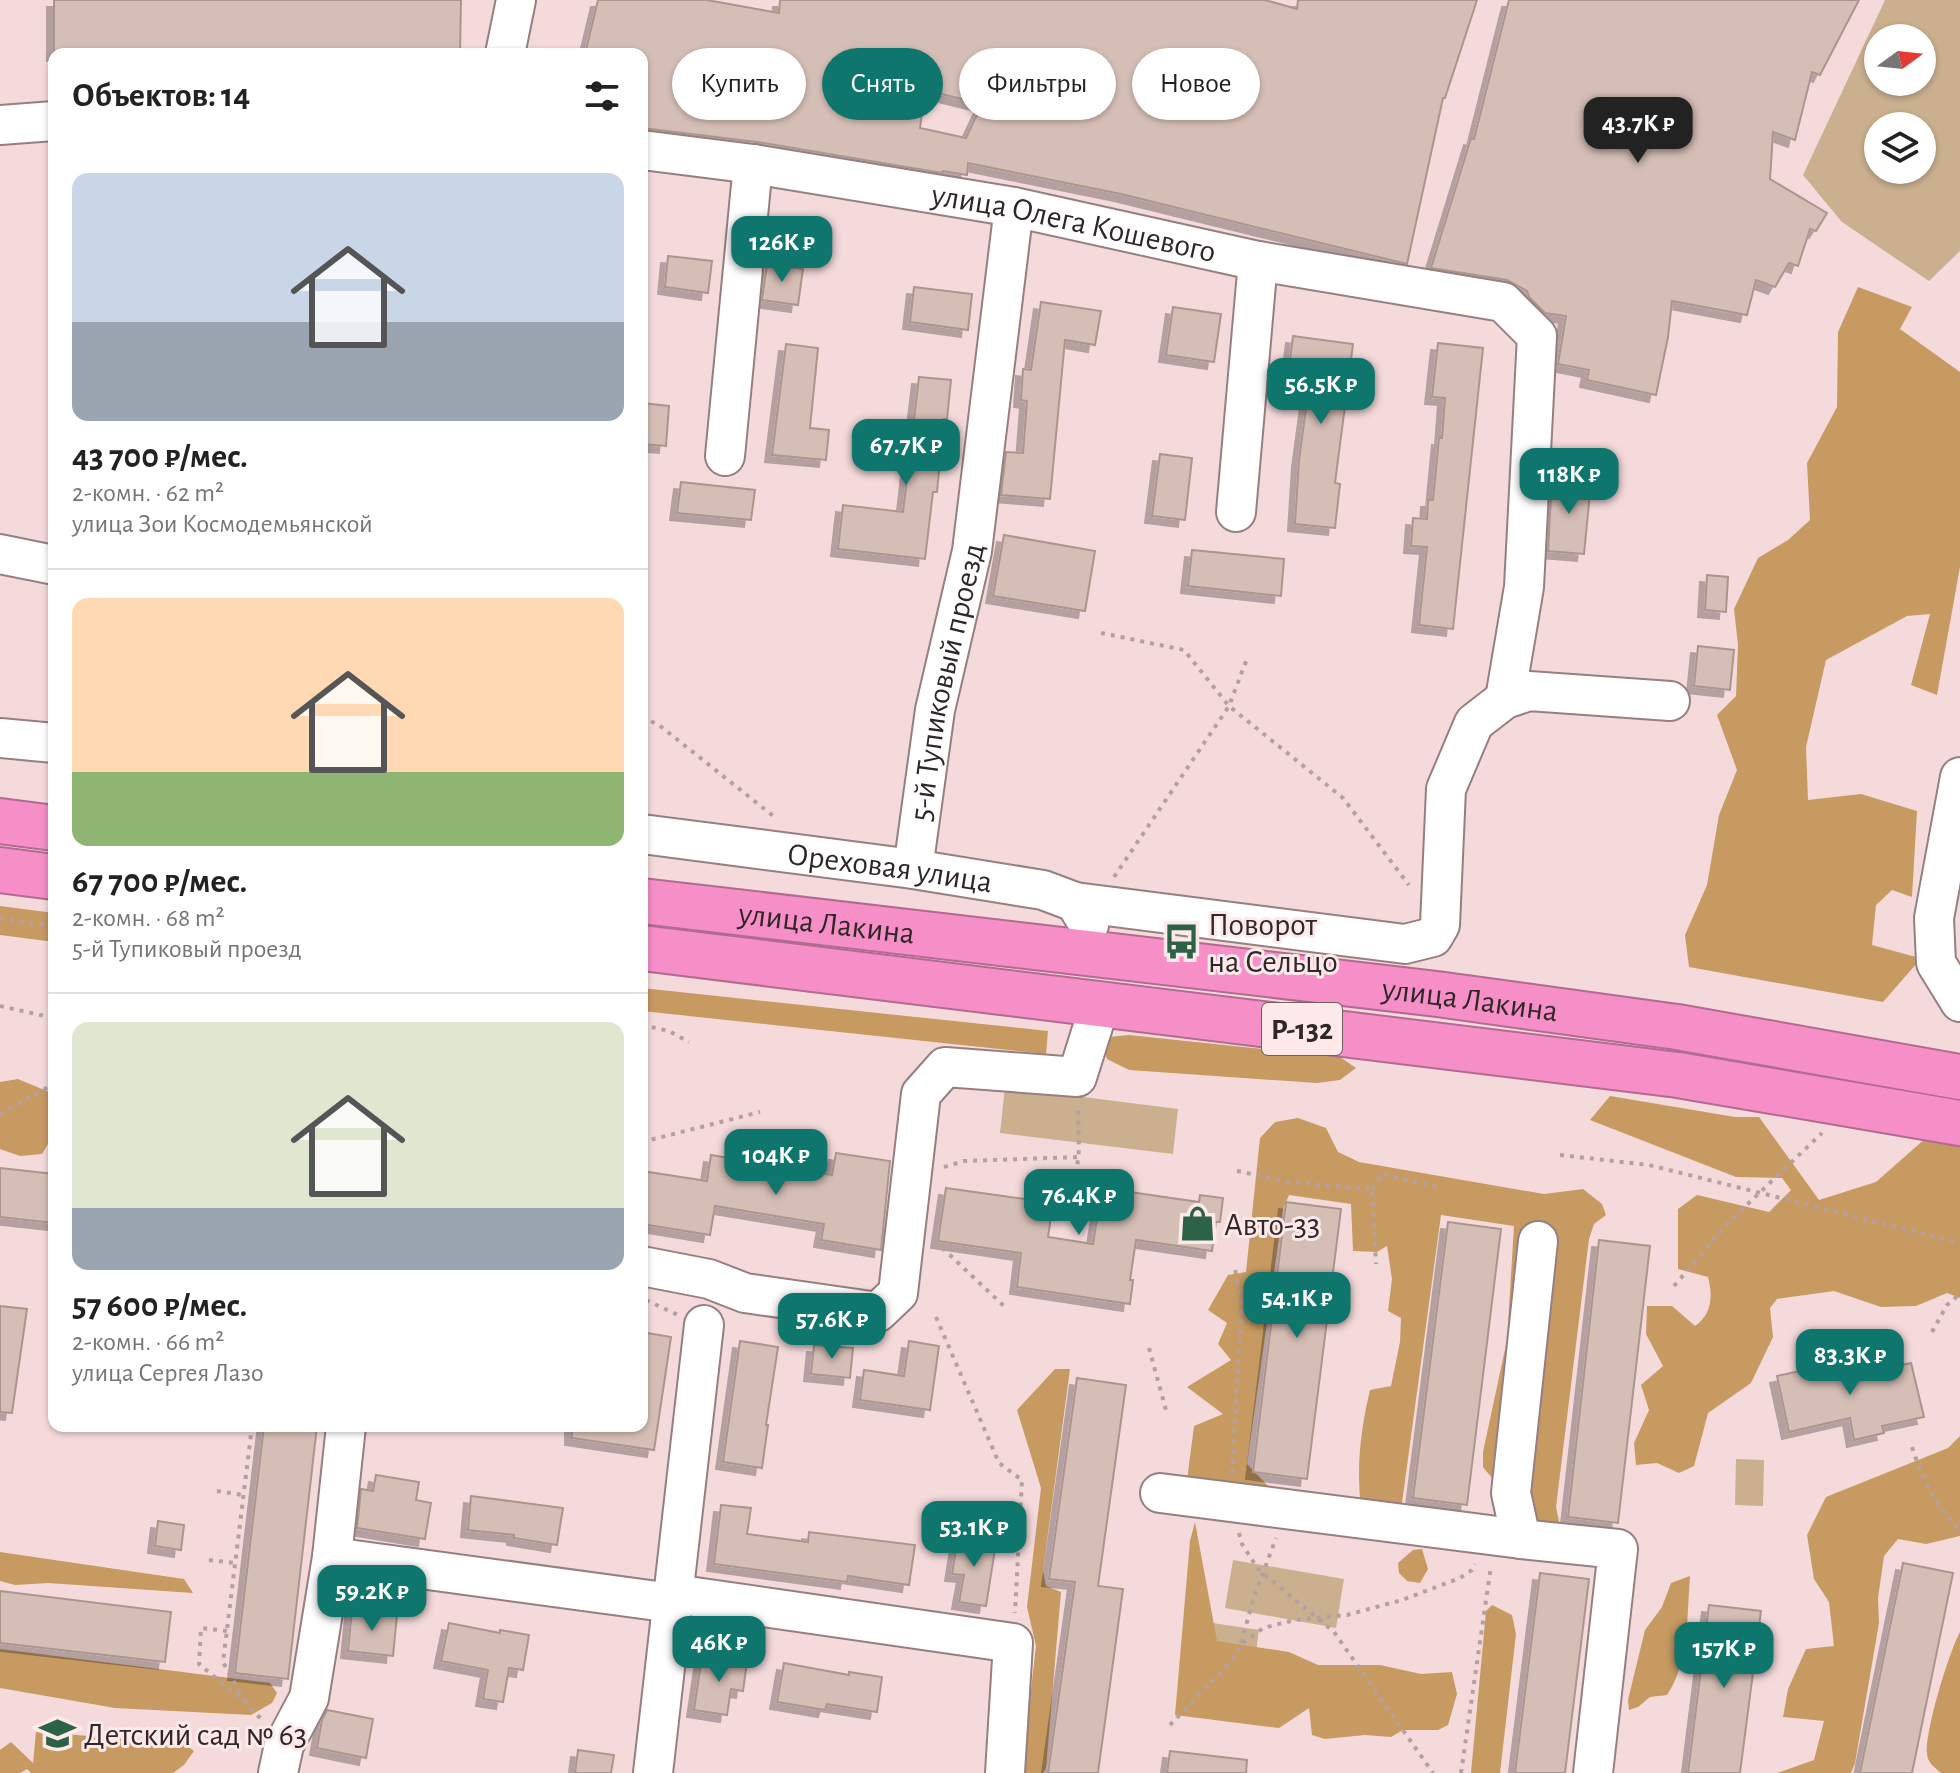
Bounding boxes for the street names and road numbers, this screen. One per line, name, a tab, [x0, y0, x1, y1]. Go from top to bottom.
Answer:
street label: улица Олега Кошевого	[928, 179, 1219, 268]
street label: 5-й Тупиковый проезд	[905, 540, 990, 823]
street label: Ореховая улица	[785, 838, 995, 899]
street label: улица Лакина	[736, 897, 917, 950]
street label: улица Лакина	[1379, 973, 1560, 1027]
road number: Р-132	[1262, 1003, 1342, 1055]

